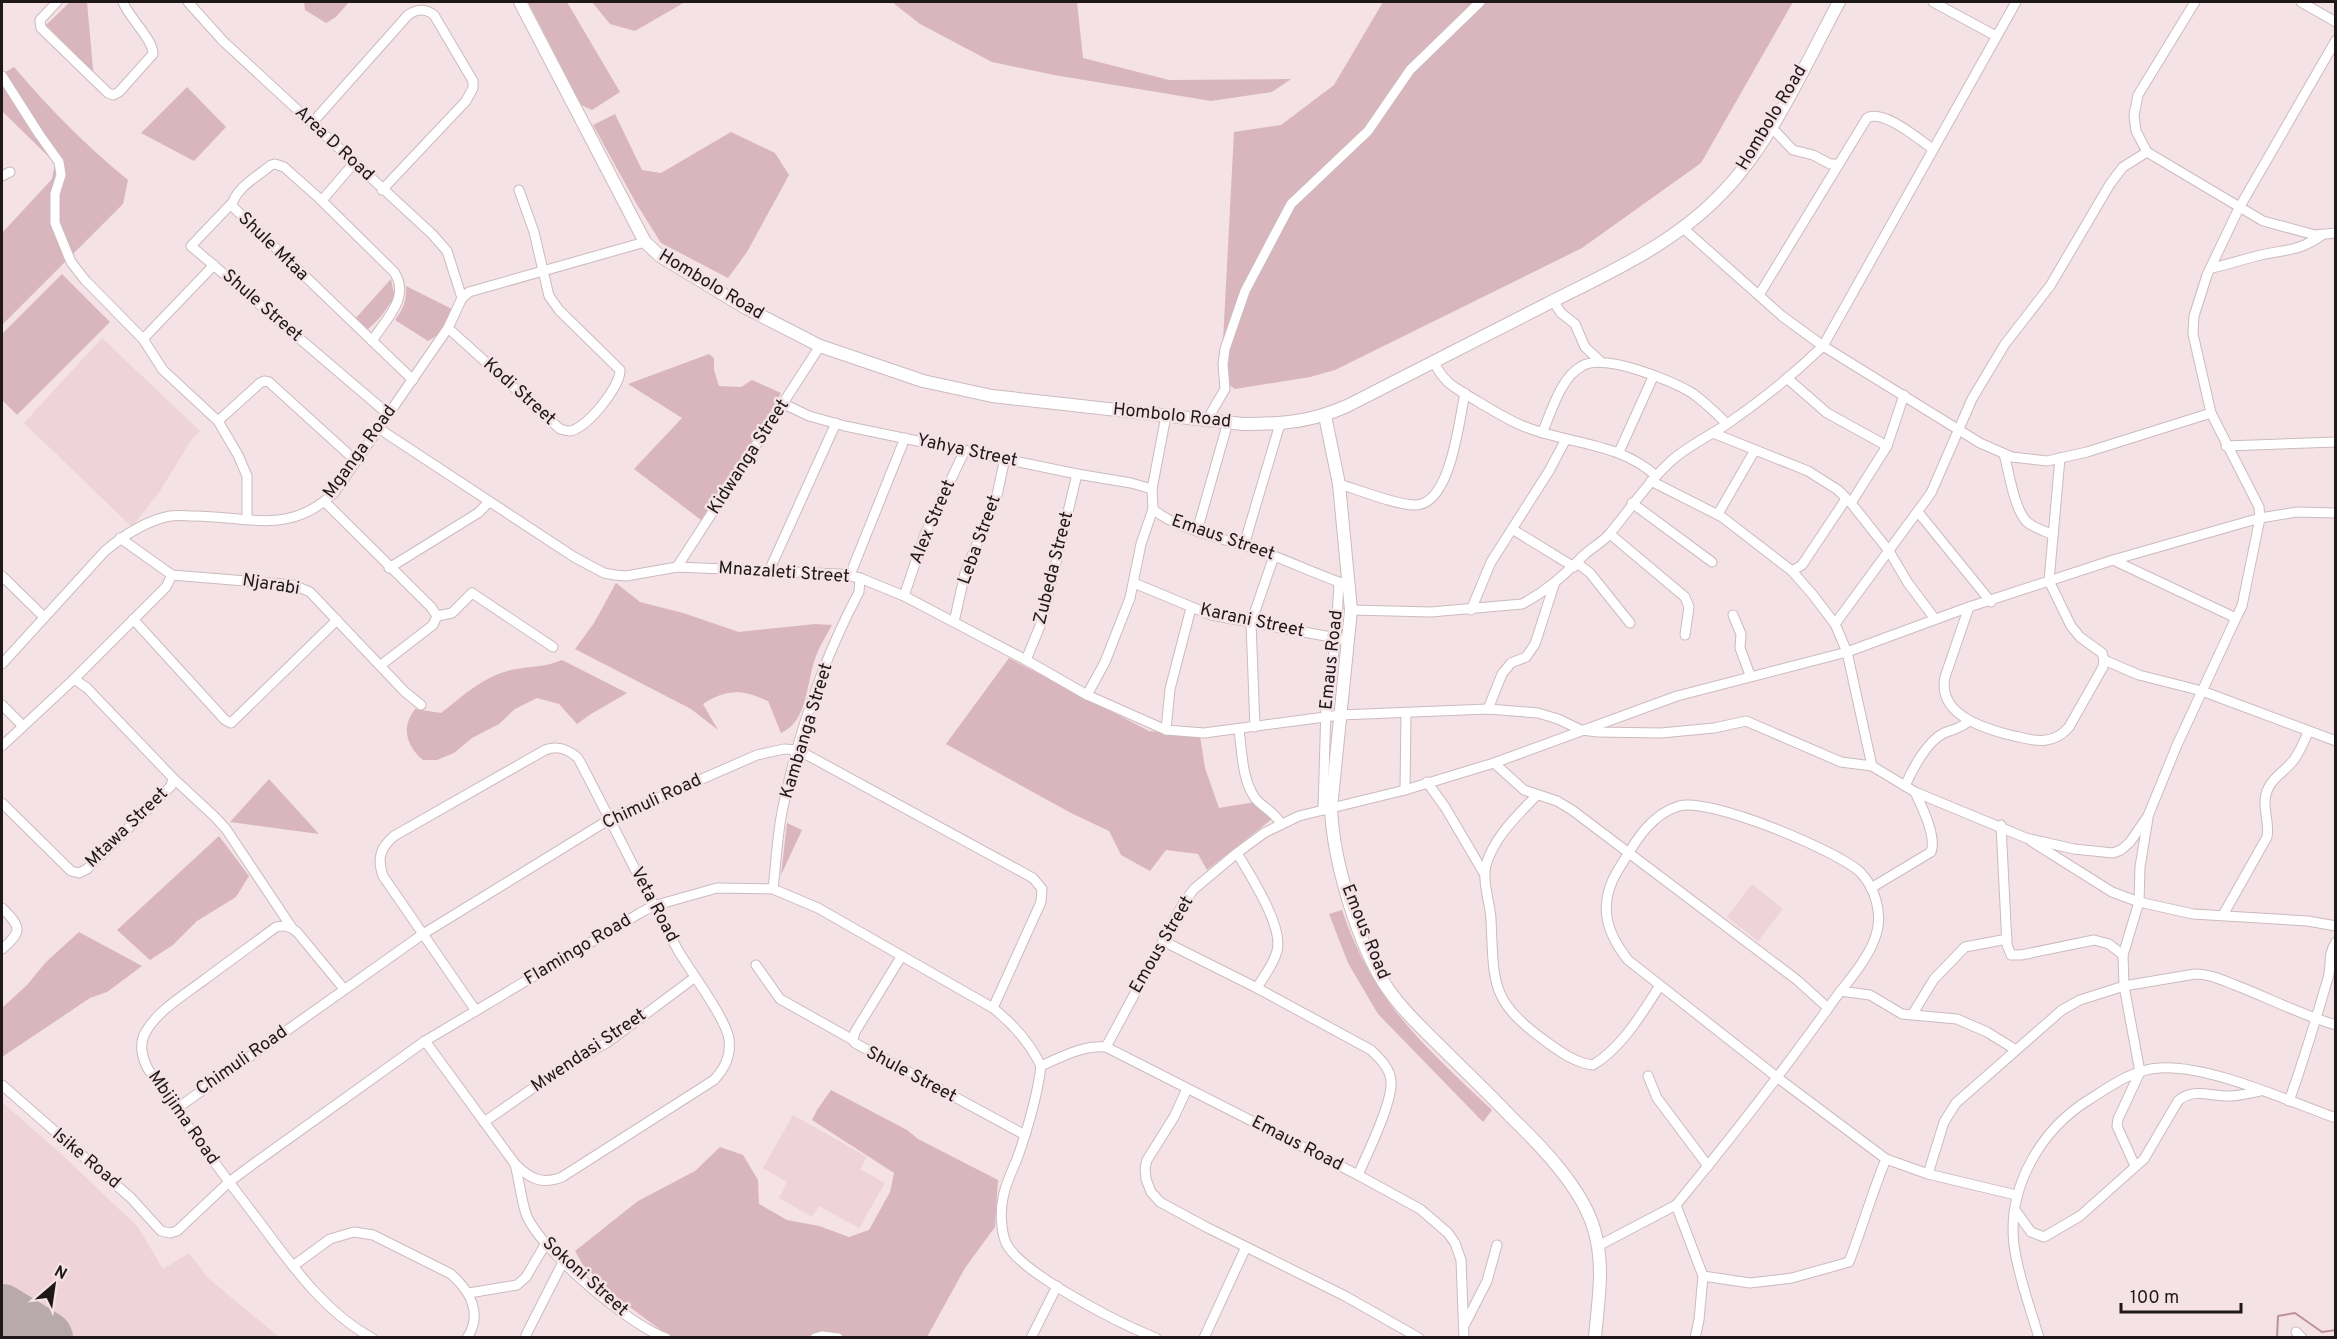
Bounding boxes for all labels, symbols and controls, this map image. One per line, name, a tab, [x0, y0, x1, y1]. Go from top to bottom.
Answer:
street label: Hombolo Road	[1732, 61, 1812, 175]
street label: Area D Road	[289, 101, 379, 187]
street label: Shule Mtaa	[233, 208, 313, 286]
street label: Hombolo Road	[654, 245, 768, 325]
street label: Shule Street	[217, 265, 307, 347]
street label: Kodi Street	[478, 353, 560, 431]
street label: Kidwanga Street	[703, 395, 795, 519]
street label: Hombolo Road	[1112, 398, 1232, 434]
street label: Mganga Road	[318, 401, 402, 503]
street label: Yahya Street	[915, 429, 1019, 473]
street label: Alex Street	[905, 476, 961, 568]
street label: Leba Street	[953, 492, 1007, 588]
street label: Zubeda Street	[1029, 509, 1079, 627]
street label: Emaus Street	[1168, 510, 1278, 566]
street label: Mnazaleti Street	[717, 557, 851, 589]
street label: Njarabi	[241, 569, 301, 601]
street label: Karani Street	[1198, 599, 1306, 643]
street label: Emaus Road	[1315, 609, 1349, 711]
street label: Kambanga Street	[775, 660, 839, 802]
street label: Chimuli Road	[599, 769, 705, 835]
street label: Mtawa Street	[81, 783, 173, 873]
street label: Veta Road	[625, 864, 683, 946]
street label: Emous Road	[1335, 881, 1395, 983]
street label: Emous Street	[1125, 892, 1199, 998]
street label: Flamingo Road	[520, 909, 636, 991]
street label: Mwendasi Street	[527, 1004, 651, 1098]
street label: Chimuli Road	[192, 1021, 292, 1101]
street label: Shule Street	[862, 1042, 960, 1108]
street label: Mbijima Road	[142, 1067, 224, 1169]
street label: Emaus Road	[1247, 1111, 1347, 1177]
street label: Isike Road	[47, 1124, 125, 1194]
street label: Sokoni Street	[537, 1232, 633, 1322]
north arrow	[24, 1255, 84, 1315]
text: N	[50, 1262, 70, 1285]
scale bar	[2121, 1276, 2241, 1314]
text: 100 m	[2130, 1287, 2179, 1310]

